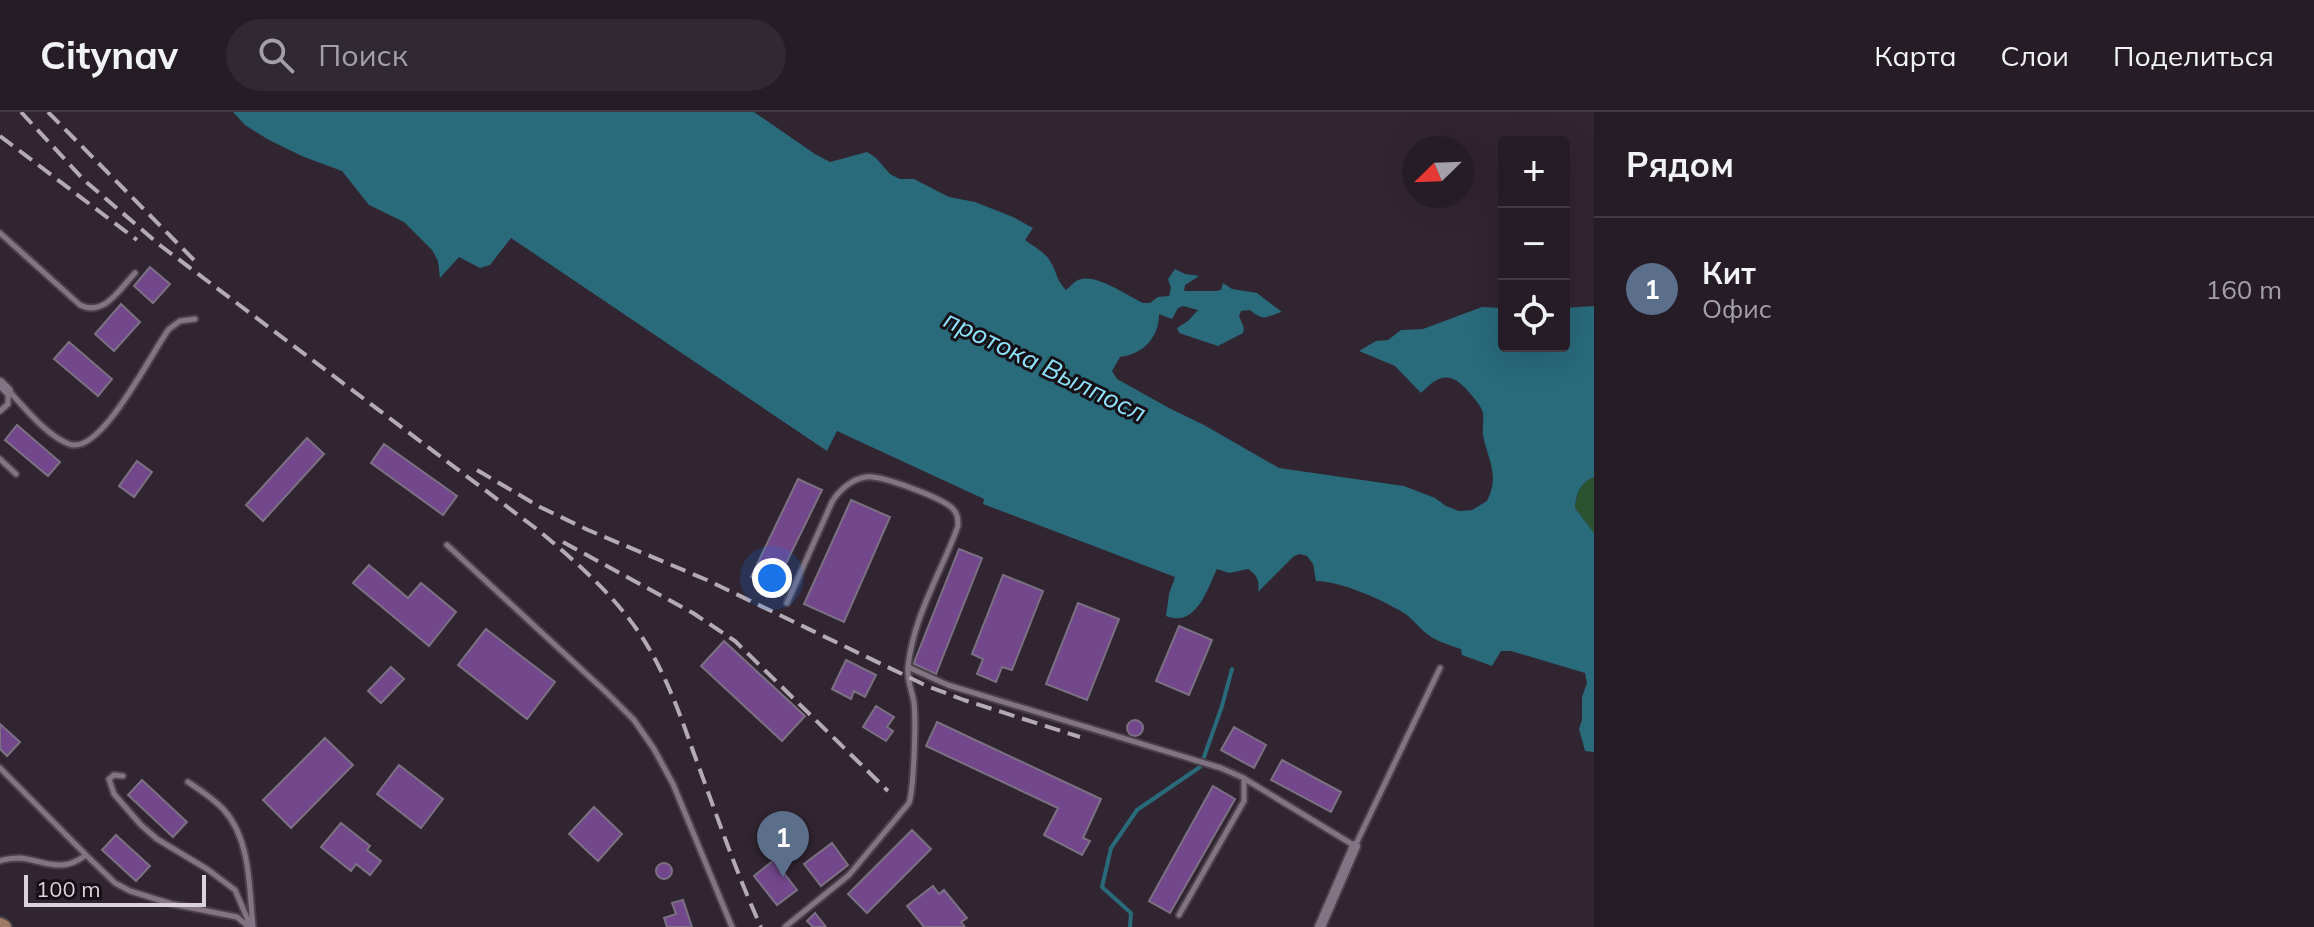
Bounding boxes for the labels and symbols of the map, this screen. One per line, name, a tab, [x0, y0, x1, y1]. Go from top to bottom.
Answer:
north arrow	[1402, 136, 1474, 208]
water label: протока Вылпосл	[939, 302, 1152, 429]
your location	[752, 558, 792, 598]
pin: 1	[757, 811, 809, 877]
scale bar	[24, 871, 206, 907]

